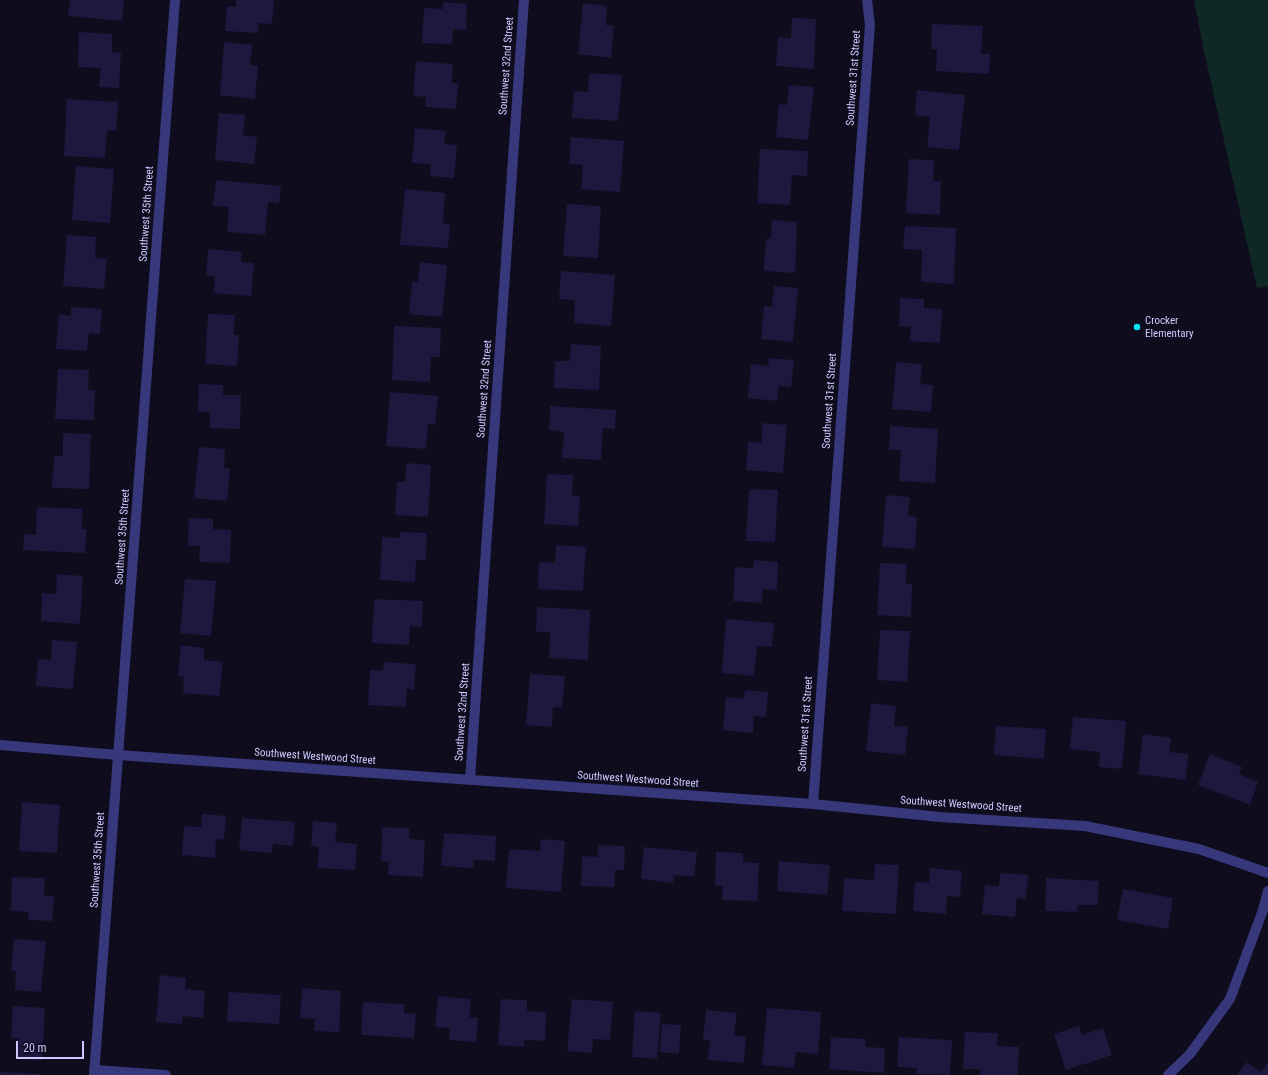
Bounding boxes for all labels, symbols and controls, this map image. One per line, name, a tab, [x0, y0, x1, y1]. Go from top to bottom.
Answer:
street label: Southwest 32nd Street	[497, 17, 517, 115]
street label: Southwest 31st Street	[844, 30, 864, 126]
street label: Southwest 35th Street	[137, 166, 157, 262]
place label: Crocker Elementary	[1145, 314, 1193, 340]
marker: Crocker Elementary	[1132, 322, 1142, 332]
street label: Southwest 32nd Street	[475, 340, 495, 438]
street label: Southwest 31st Street	[820, 353, 840, 449]
street label: Southwest 35th Street	[113, 489, 133, 585]
street label: Southwest 32nd Street	[453, 663, 473, 761]
street label: Southwest 31st Street	[796, 676, 816, 772]
street label: Southwest Westwood Street	[254, 746, 376, 768]
street label: Southwest Westwood Street	[577, 769, 699, 791]
street label: Southwest Westwood Street	[900, 794, 1022, 816]
street label: Southwest 35th Street	[88, 812, 108, 908]
scale bar	[18, 1033, 86, 1059]
text: 20 m	[23, 1041, 47, 1055]

